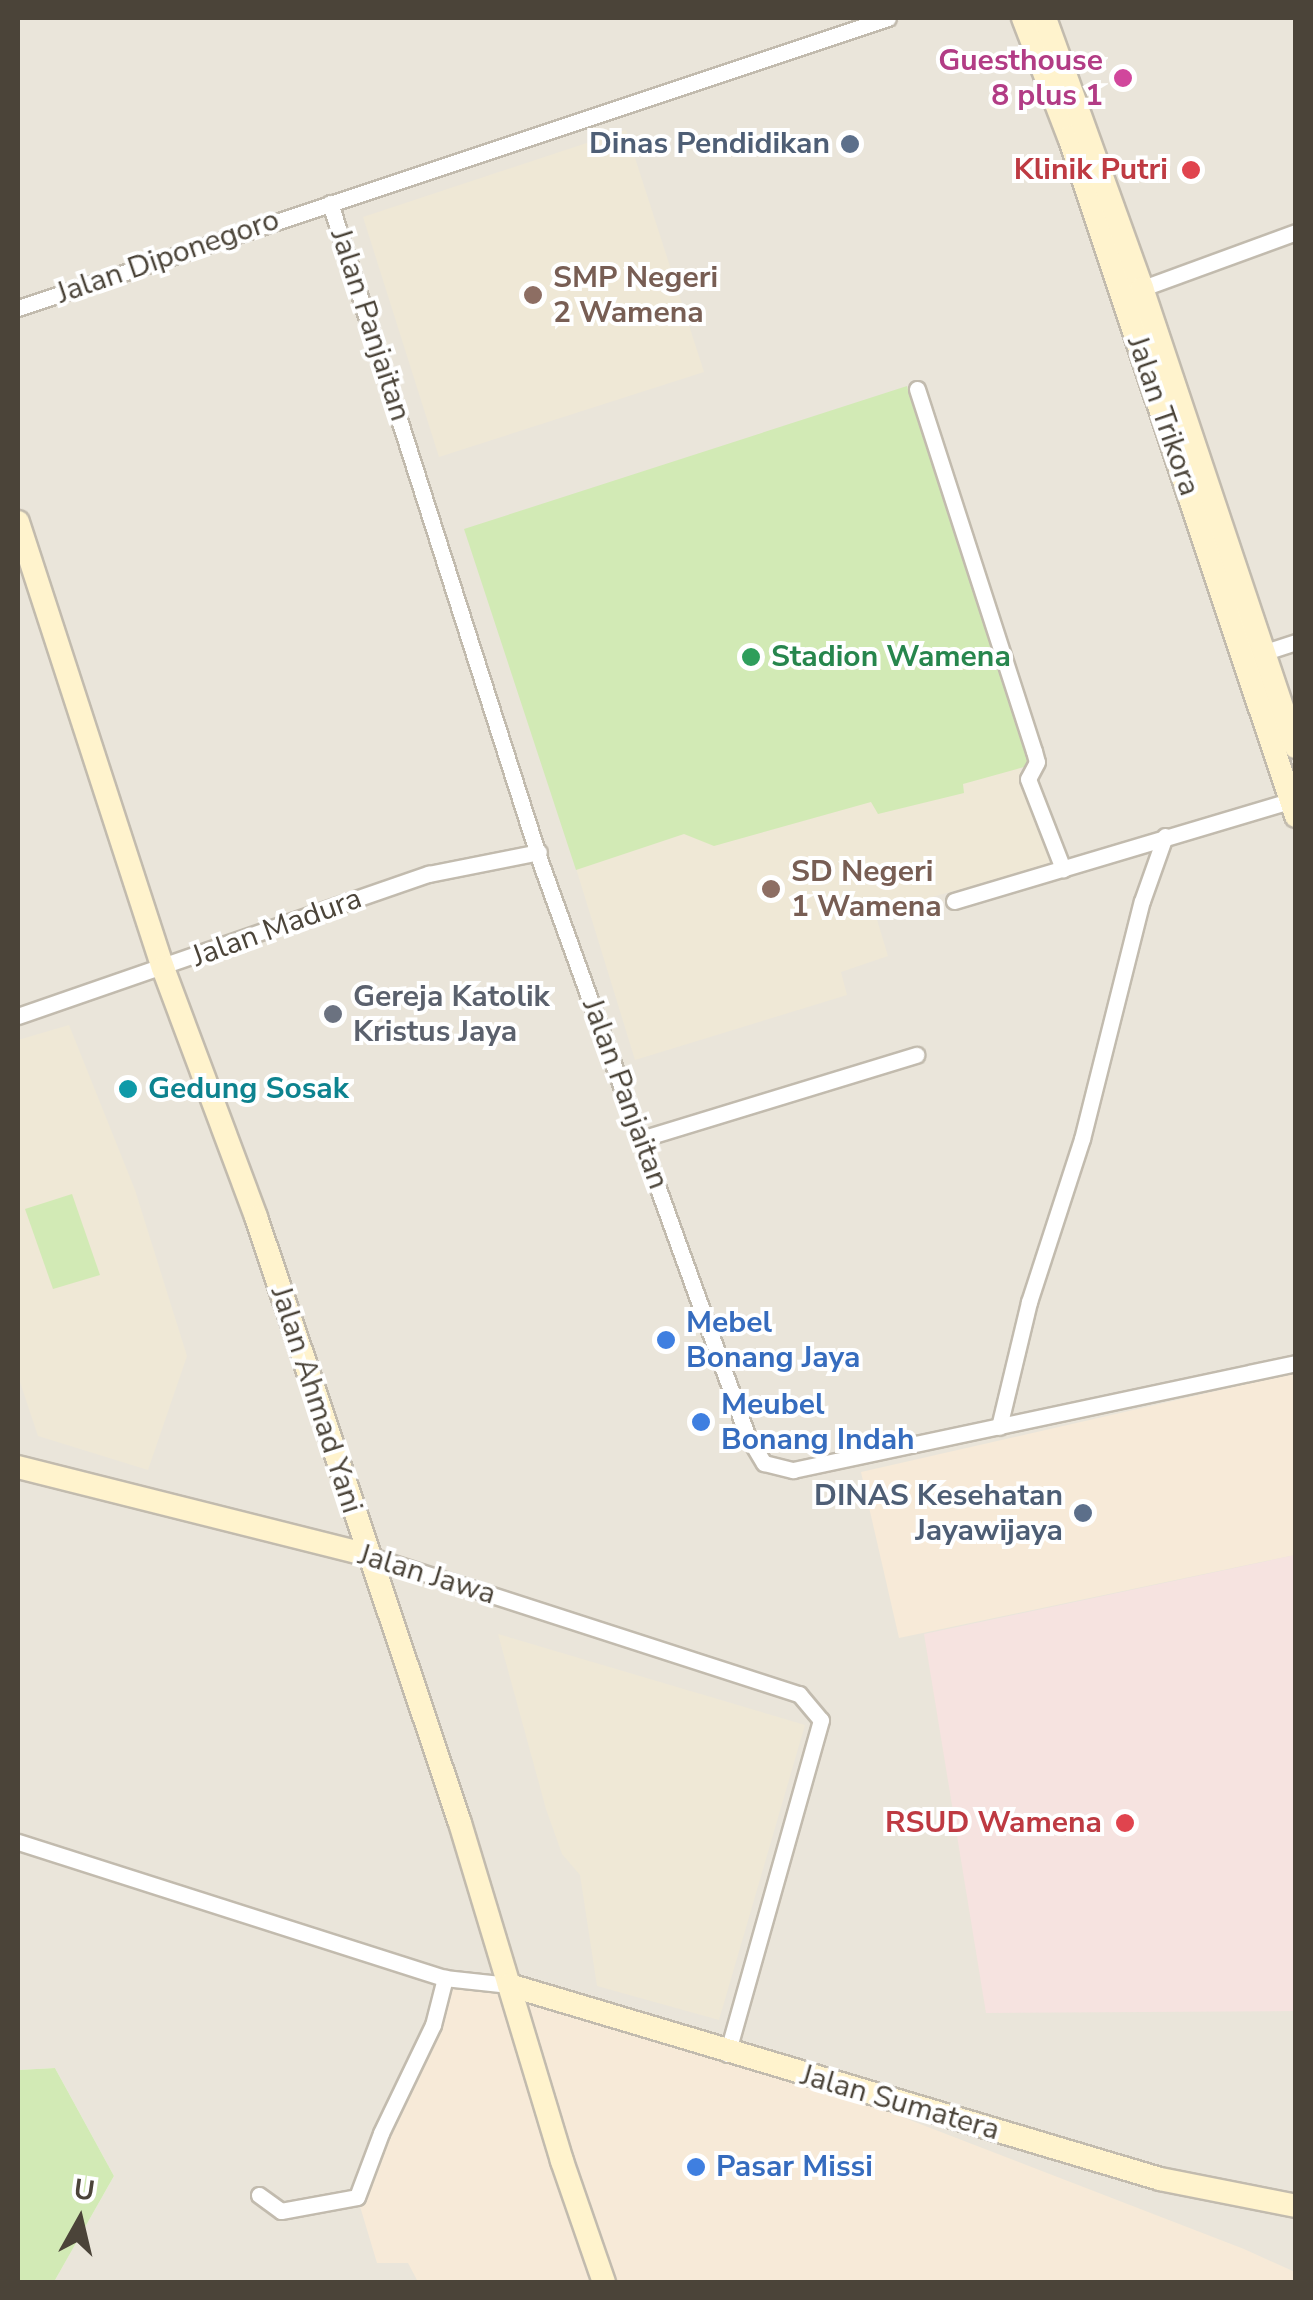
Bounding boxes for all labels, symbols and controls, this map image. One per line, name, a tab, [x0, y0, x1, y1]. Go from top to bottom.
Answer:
place label: Guesthouse 8 plus 1	[938, 43, 1103, 114]
marker: Guesthouse 8 plus 1	[1112, 67, 1134, 89]
place label: Dinas Pendidikan	[589, 126, 830, 162]
marker: Dinas Pendidikan	[839, 133, 861, 155]
place label: Klinik Putri	[1014, 152, 1168, 188]
marker: Klinik Putri	[1178, 157, 1204, 183]
street label: Jalan Diponegoro	[52, 202, 284, 312]
street label: Jalan Panjaitan	[322, 224, 418, 426]
place label: SMP Negeri 2 Wamena	[553, 260, 718, 330]
marker: SMP Negeri 2 Wamena	[522, 284, 544, 306]
street label: Jalan Trikora	[1119, 331, 1207, 501]
place label: Stadion Wamena	[771, 639, 1011, 675]
marker: Stadion Wamena	[740, 646, 762, 668]
place label: SD Negeri 1 Wamena	[791, 854, 942, 924]
marker: SD Negeri 1 Wamena	[760, 878, 782, 900]
street label: Jalan Madura	[187, 881, 367, 975]
place label: Gereja Katolik Kristus Jaya	[353, 979, 550, 1050]
street label: Jalan Panjaitan	[574, 994, 676, 1194]
marker: Gereja Katolik Kristus Jaya	[322, 1003, 344, 1025]
place label: Gedung Sosak	[148, 1071, 349, 1107]
marker: Gedung Sosak	[117, 1078, 139, 1100]
street label: Jalan Ahmad Yani	[262, 1282, 370, 1518]
place label: Mebel Bonang Jaya	[686, 1305, 860, 1376]
marker: Mebel Bonang Jaya	[655, 1329, 677, 1351]
place label: Meubel Bonang Indah	[721, 1387, 915, 1458]
marker: Meubel Bonang Indah	[690, 1411, 712, 1433]
place label: DINAS Kesehatan Jayawijaya	[814, 1478, 1063, 1548]
marker: DINAS Kesehatan Jayawijaya	[1072, 1502, 1094, 1524]
street label: Jalan Jawa	[354, 1537, 500, 1613]
place label: RSUD Wamena	[885, 1805, 1102, 1841]
marker: RSUD Wamena	[1112, 1810, 1138, 1836]
street label: Jalan Sumatera	[797, 2057, 1003, 2149]
place label: Pasar Missi	[716, 2149, 873, 2185]
marker: Pasar Missi	[685, 2156, 707, 2178]
north arrow	[30, 2170, 130, 2270]
text: U	[71, 2170, 97, 2211]

